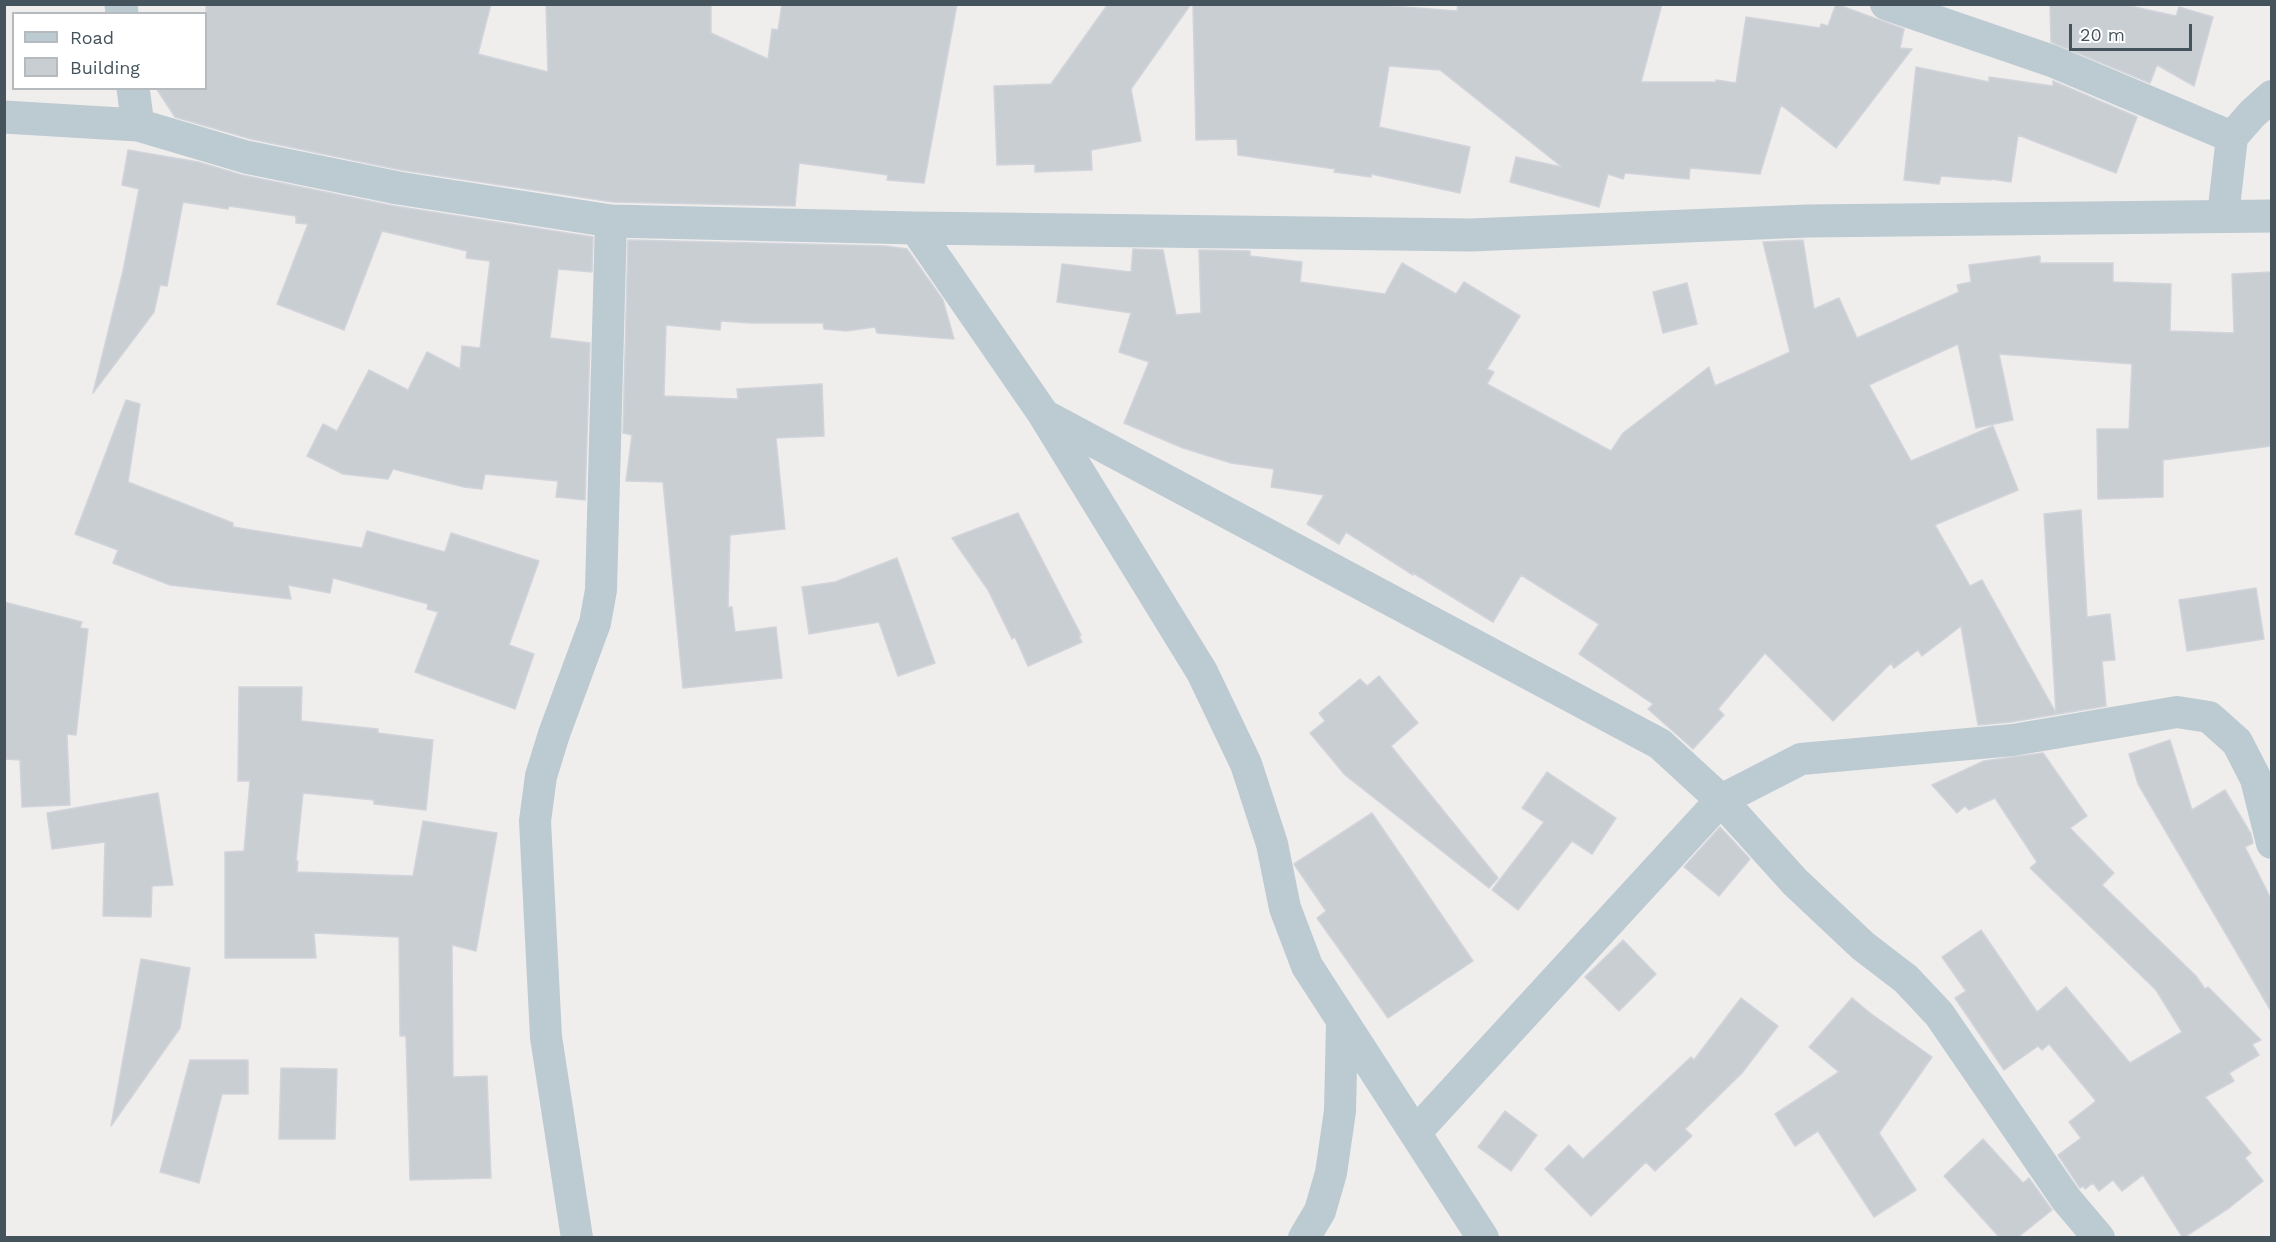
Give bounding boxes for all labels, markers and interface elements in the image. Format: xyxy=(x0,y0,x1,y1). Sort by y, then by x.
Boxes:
legend xyxy=(12,12,207,90)
scale bar xyxy=(2072,12,2195,50)
text: 20 m xyxy=(2080,24,2125,45)
text: Road xyxy=(70,27,114,48)
text: Building xyxy=(70,57,140,78)

